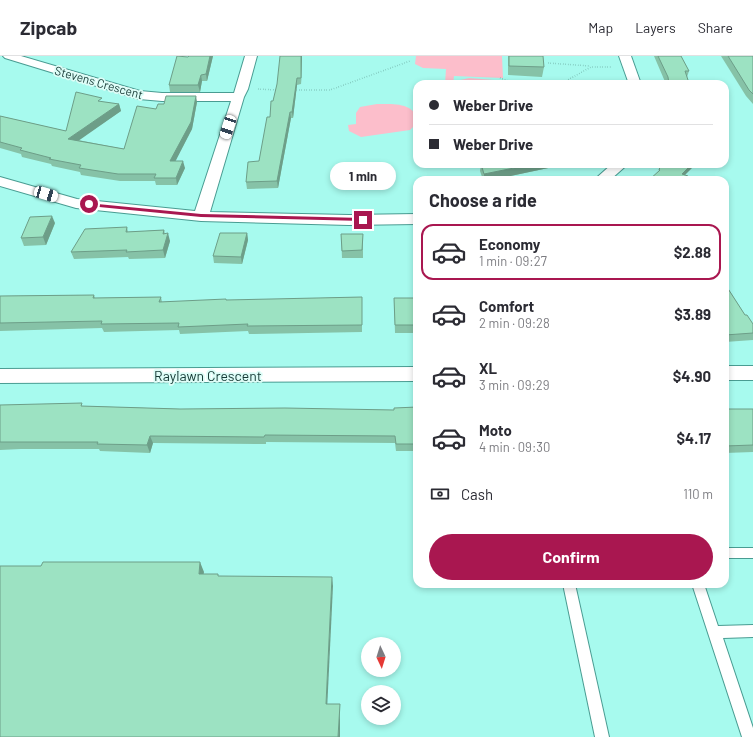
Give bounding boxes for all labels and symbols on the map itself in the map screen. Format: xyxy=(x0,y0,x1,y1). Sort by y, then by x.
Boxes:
street label: Stevens Crescent xyxy=(53,63,145,101)
car xyxy=(219,114,237,140)
callout: 1 min xyxy=(330,162,396,190)
car xyxy=(33,185,59,203)
route start xyxy=(80,195,98,213)
route end xyxy=(354,211,372,229)
street label: Raylawn Crescent xyxy=(154,367,262,384)
north arrow xyxy=(361,637,401,677)

